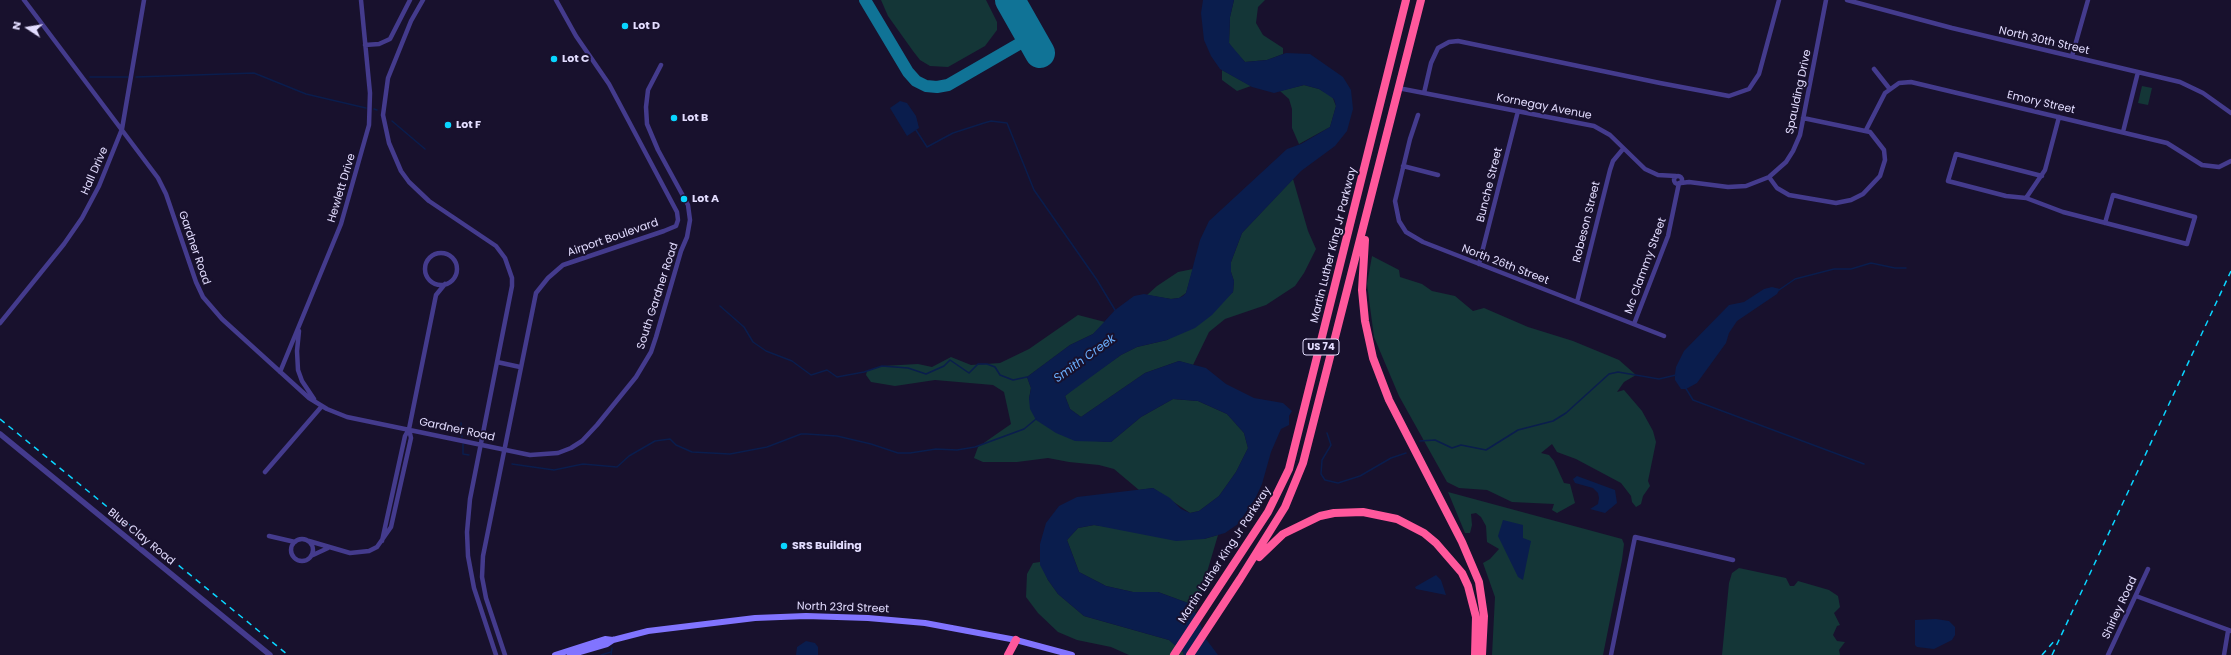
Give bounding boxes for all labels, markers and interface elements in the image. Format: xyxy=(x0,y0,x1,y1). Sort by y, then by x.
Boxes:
north arrow xyxy=(8,8,48,48)
place label: Lot D xyxy=(633,19,660,33)
text: N xyxy=(8,20,25,31)
marker: Lot D xyxy=(620,21,630,31)
street label: North 30th Street xyxy=(1997,24,2091,58)
street label: Spaulding Drive xyxy=(1784,48,1814,136)
place label: Lot C xyxy=(562,52,589,66)
marker: Lot C xyxy=(549,54,559,64)
street label: Emory Street xyxy=(2006,89,2076,117)
street label: Kornegay Avenue xyxy=(1495,91,1593,123)
place label: Lot B xyxy=(682,111,708,125)
marker: Lot B xyxy=(669,113,679,123)
place label: Lot F xyxy=(456,118,481,132)
marker: Lot F xyxy=(443,120,453,130)
street label: Hall Drive xyxy=(79,145,111,197)
street label: Bunche Street xyxy=(1474,146,1506,224)
street label: Hewlett Drive xyxy=(325,152,359,224)
street label: Martin Luther King Jr Parkway xyxy=(1308,166,1360,324)
street label: Robeson Street xyxy=(1571,180,1603,264)
place label: Lot A xyxy=(692,192,719,206)
marker: Lot A xyxy=(679,194,689,204)
street label: Gardner Road xyxy=(175,209,213,287)
street label: Airport Boulevard xyxy=(566,216,660,260)
street label: Mc Clammy Street xyxy=(1622,216,1670,316)
street label: South Gardner Road xyxy=(634,241,682,351)
street label: North 26th Street xyxy=(1460,242,1550,288)
water label: Smith Creek xyxy=(1051,332,1119,386)
road number: US 74 xyxy=(1303,339,1339,355)
street label: Gardner Road xyxy=(418,416,496,444)
street label: Martin Luther King Jr Parkway xyxy=(1176,484,1274,626)
street label: Blue Clay Road xyxy=(105,506,177,568)
place label: SRS Building xyxy=(792,539,862,553)
marker: SRS Building xyxy=(779,541,789,551)
street label: Shirley Road xyxy=(2100,575,2140,641)
street label: North 23rd Street xyxy=(797,600,889,616)

